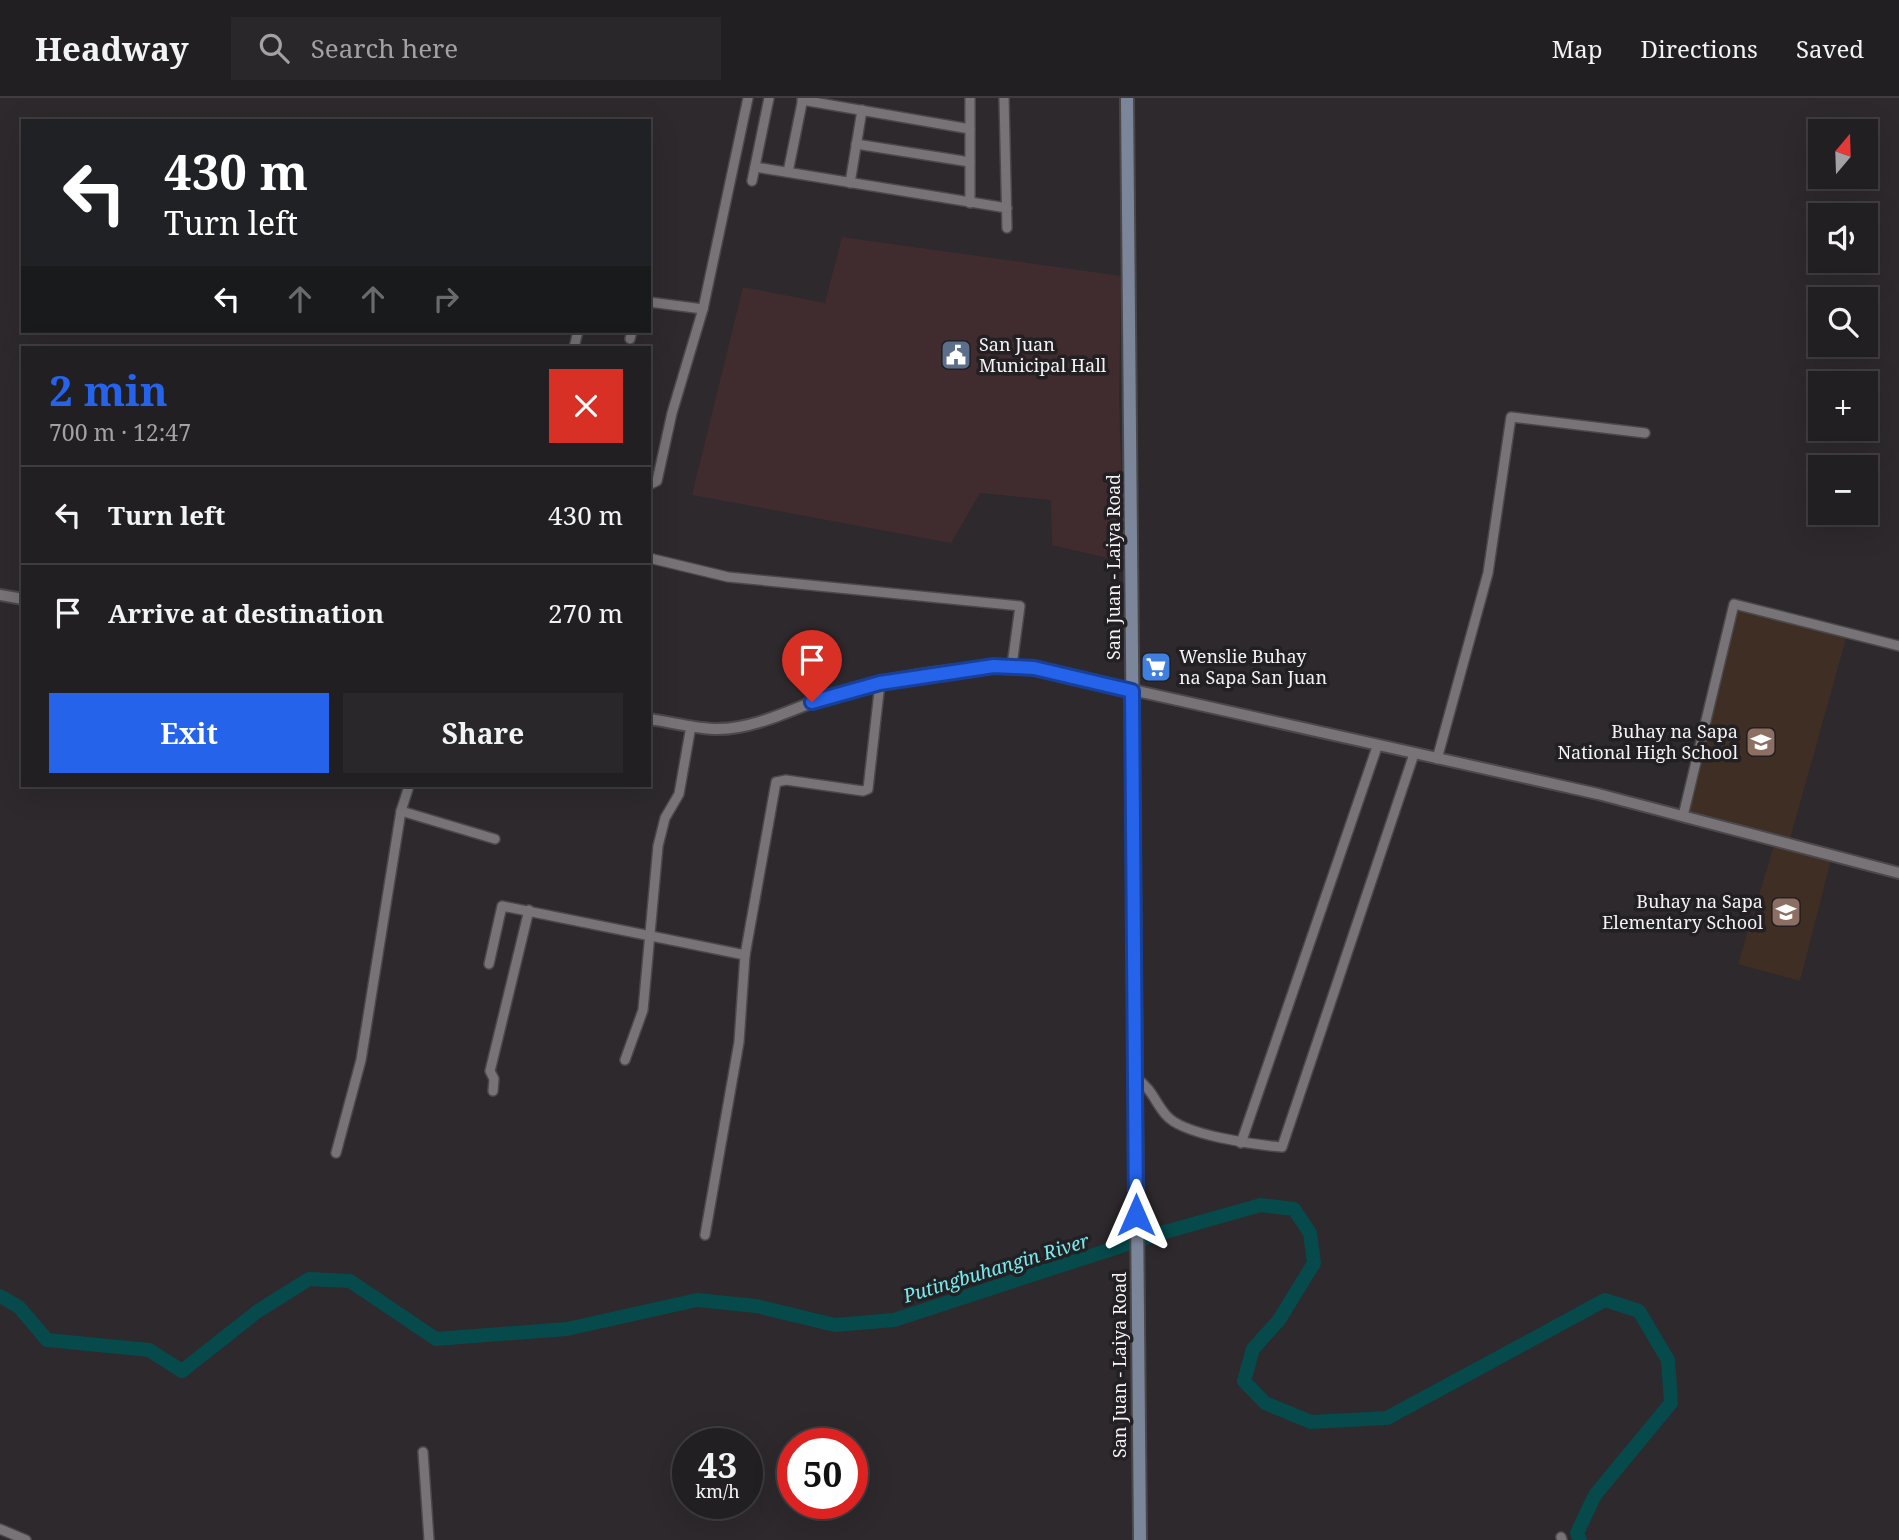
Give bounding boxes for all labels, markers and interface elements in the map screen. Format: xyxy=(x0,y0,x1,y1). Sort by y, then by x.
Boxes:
search box xyxy=(231,17,721,80)
text: Headway xyxy=(35,26,189,71)
icon: search xyxy=(255,29,293,67)
text: Search here xyxy=(311,30,458,66)
text: Map xyxy=(1552,32,1603,65)
text: Directions xyxy=(1641,32,1758,65)
text: Saved xyxy=(1796,32,1864,65)
north arrow xyxy=(1808,119,1878,189)
map controls xyxy=(1808,119,1878,525)
text: 430 m xyxy=(164,138,308,204)
icon: left xyxy=(49,147,140,238)
text: Turn left xyxy=(164,201,298,244)
button: sound xyxy=(1808,203,1878,273)
icon: left xyxy=(208,280,246,318)
icon: ahead xyxy=(281,280,319,318)
icon: ahead xyxy=(354,280,392,318)
icon: right xyxy=(427,280,465,318)
button: search xyxy=(1808,287,1878,357)
place label: San Juan Municipal Hall xyxy=(979,332,1107,377)
public building icon: San Juan Municipal Hall xyxy=(939,338,973,372)
text: 2 min xyxy=(49,361,168,418)
button: close xyxy=(549,369,623,443)
button: + xyxy=(1808,371,1878,441)
text: 700 m · 12:47 xyxy=(49,416,191,448)
button: − xyxy=(1808,455,1878,525)
street label: San Juan - Laiya Road xyxy=(1101,474,1125,660)
icon: left xyxy=(49,496,87,534)
text: Turn left xyxy=(108,497,225,533)
text: 430 m xyxy=(548,497,623,533)
icon: arrive xyxy=(49,594,87,632)
text: Arrive at destination xyxy=(108,595,384,631)
text: 270 m xyxy=(548,595,623,631)
pin xyxy=(782,630,842,702)
icon: arrive xyxy=(793,641,831,679)
place label: Wenslie Buhay na Sapa San Juan xyxy=(1179,644,1327,689)
supermarket icon: Wenslie Buhay na Sapa San Juan xyxy=(1139,650,1173,684)
button: Exit xyxy=(49,693,329,773)
button: Share xyxy=(343,693,623,773)
place label: Buhay na Sapa National High School xyxy=(1557,719,1738,764)
school or university icon: Buhay na Sapa National High School xyxy=(1744,725,1778,759)
place label: Buhay na Sapa Elementary School xyxy=(1602,889,1763,934)
school or university icon: Buhay na Sapa Elementary School xyxy=(1769,895,1803,929)
position arrow xyxy=(1099,1178,1173,1252)
water label: Putingbuhangin River xyxy=(899,1227,1092,1309)
street label: San Juan - Laiya Road xyxy=(1107,1272,1131,1458)
speed limit sign: 50 xyxy=(777,1428,868,1519)
text: 43 xyxy=(698,1441,737,1488)
text: km/h xyxy=(695,1479,740,1503)

